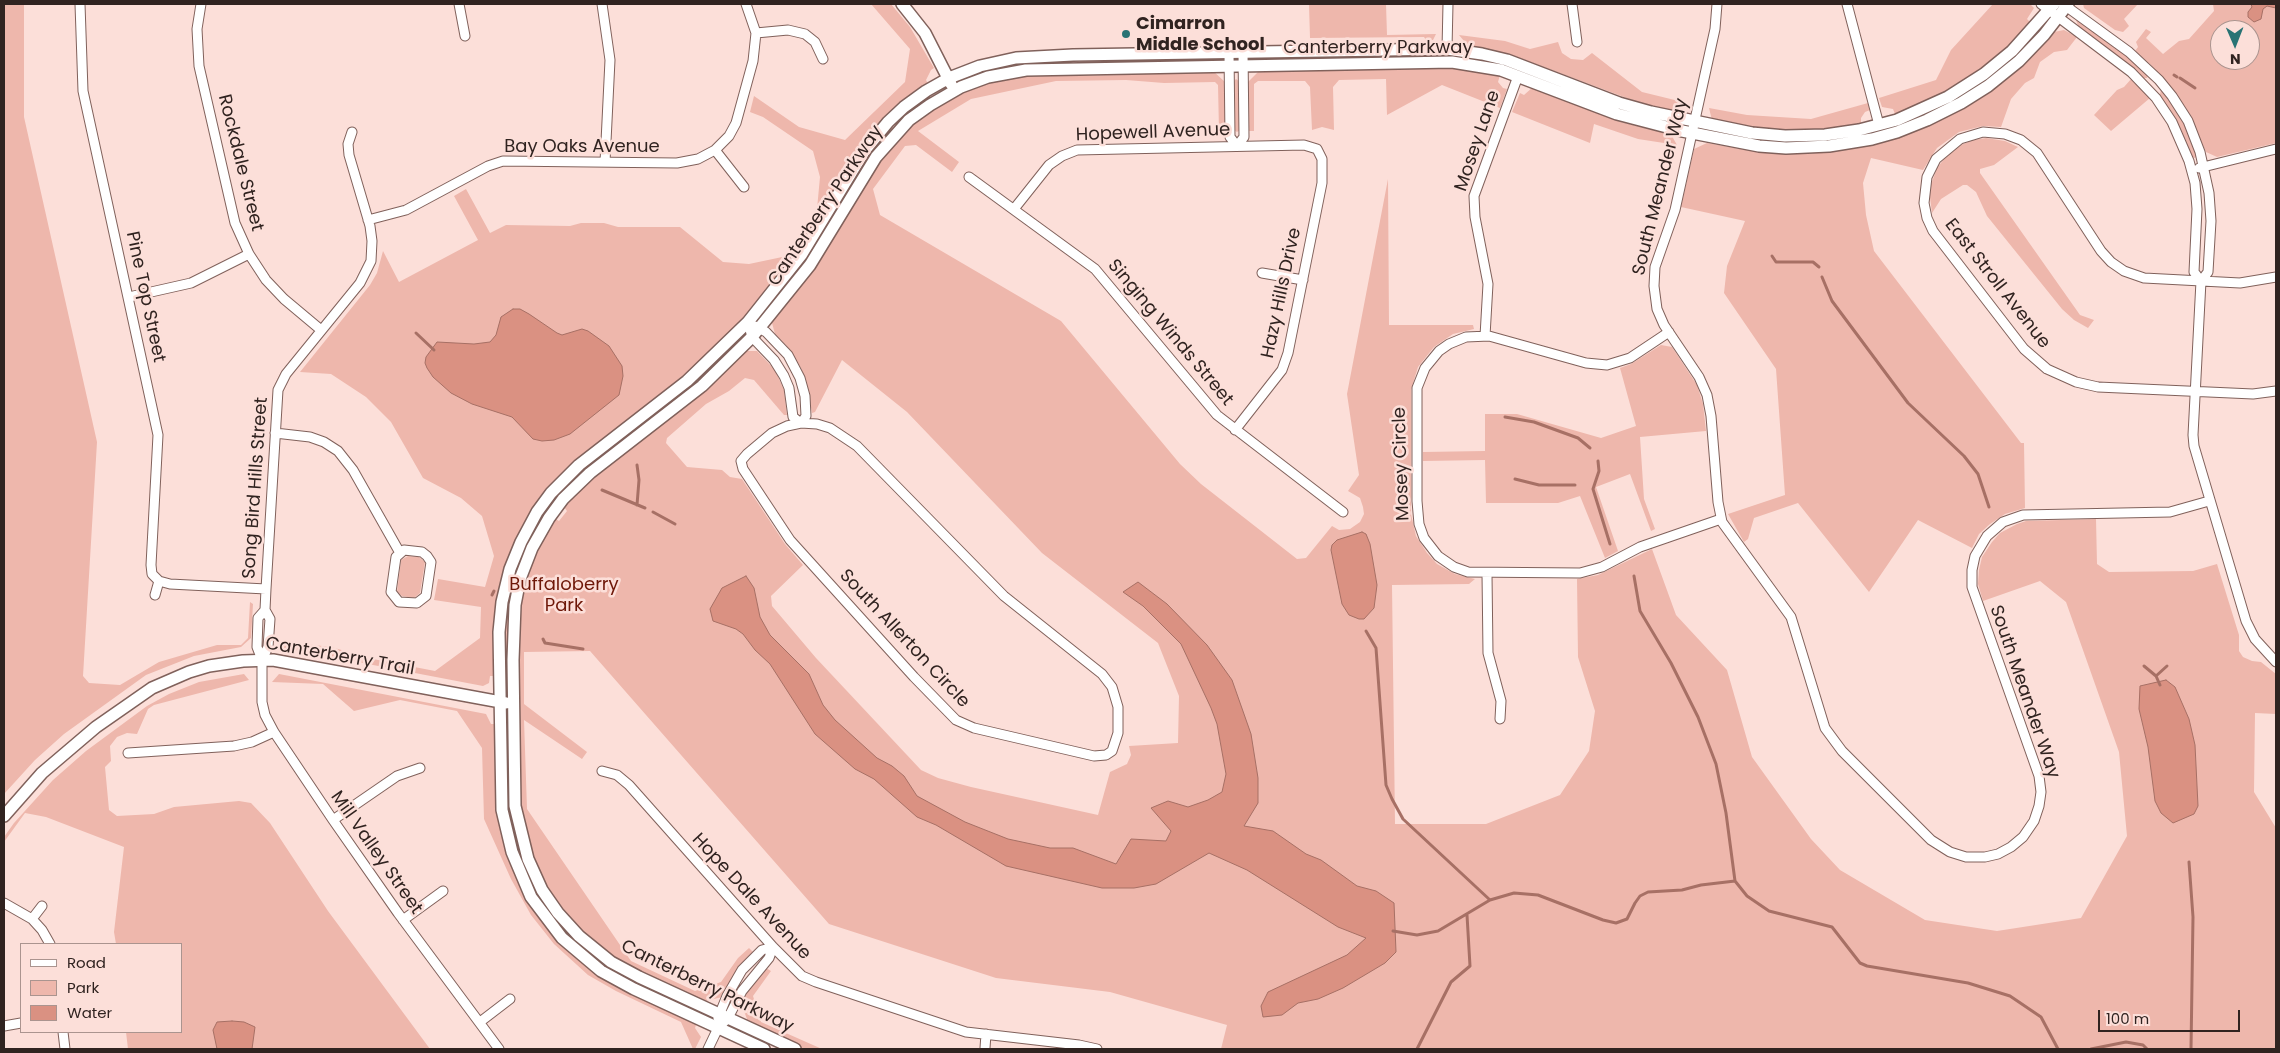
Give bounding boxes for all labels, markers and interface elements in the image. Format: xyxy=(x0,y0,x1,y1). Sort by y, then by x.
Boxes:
place label: Cimarron Middle School xyxy=(1136,13,1265,56)
north arrow xyxy=(2210,20,2260,70)
marker: Cimarron Middle School xyxy=(1120,28,1132,40)
street label: Canterberry Parkway xyxy=(1283,37,1473,59)
text: N xyxy=(2230,49,2241,69)
street label: Mosey Lane xyxy=(1451,88,1505,194)
street label: Rockdale Street xyxy=(213,92,267,234)
street label: South Meander Way xyxy=(1629,96,1693,278)
street label: Hopewell Avenue xyxy=(1075,120,1231,146)
street label: Canterberry Parkway xyxy=(764,121,888,291)
street label: Bay Oaks Avenue xyxy=(504,136,660,158)
street label: East Stroll Avenue xyxy=(1940,215,2054,353)
street label: Hazy Hills Drive xyxy=(1258,226,1306,360)
street label: Pine Top Street xyxy=(121,230,169,364)
street label: Singing Winds Street xyxy=(1103,256,1237,410)
street label: Song Bird Hills Street xyxy=(239,396,273,580)
street label: Mosey Circle xyxy=(1389,407,1415,521)
street label: South Allerton Circle xyxy=(834,565,974,713)
park label: Buffaloberry Park xyxy=(509,574,619,616)
street label: South Meander Way xyxy=(1984,603,2064,781)
street label: Canterberry Trail xyxy=(264,633,416,681)
street label: Mill Valley Street xyxy=(325,787,427,919)
street label: Hope Dale Avenue xyxy=(687,829,815,965)
street label: Canterberry Parkway xyxy=(617,936,797,1038)
legend xyxy=(20,943,182,1033)
text: Road xyxy=(67,952,106,973)
text: Park xyxy=(67,977,99,998)
scale bar xyxy=(2100,1000,2242,1032)
text: Water xyxy=(67,1002,112,1023)
text: 100 m xyxy=(2106,1008,2149,1029)

